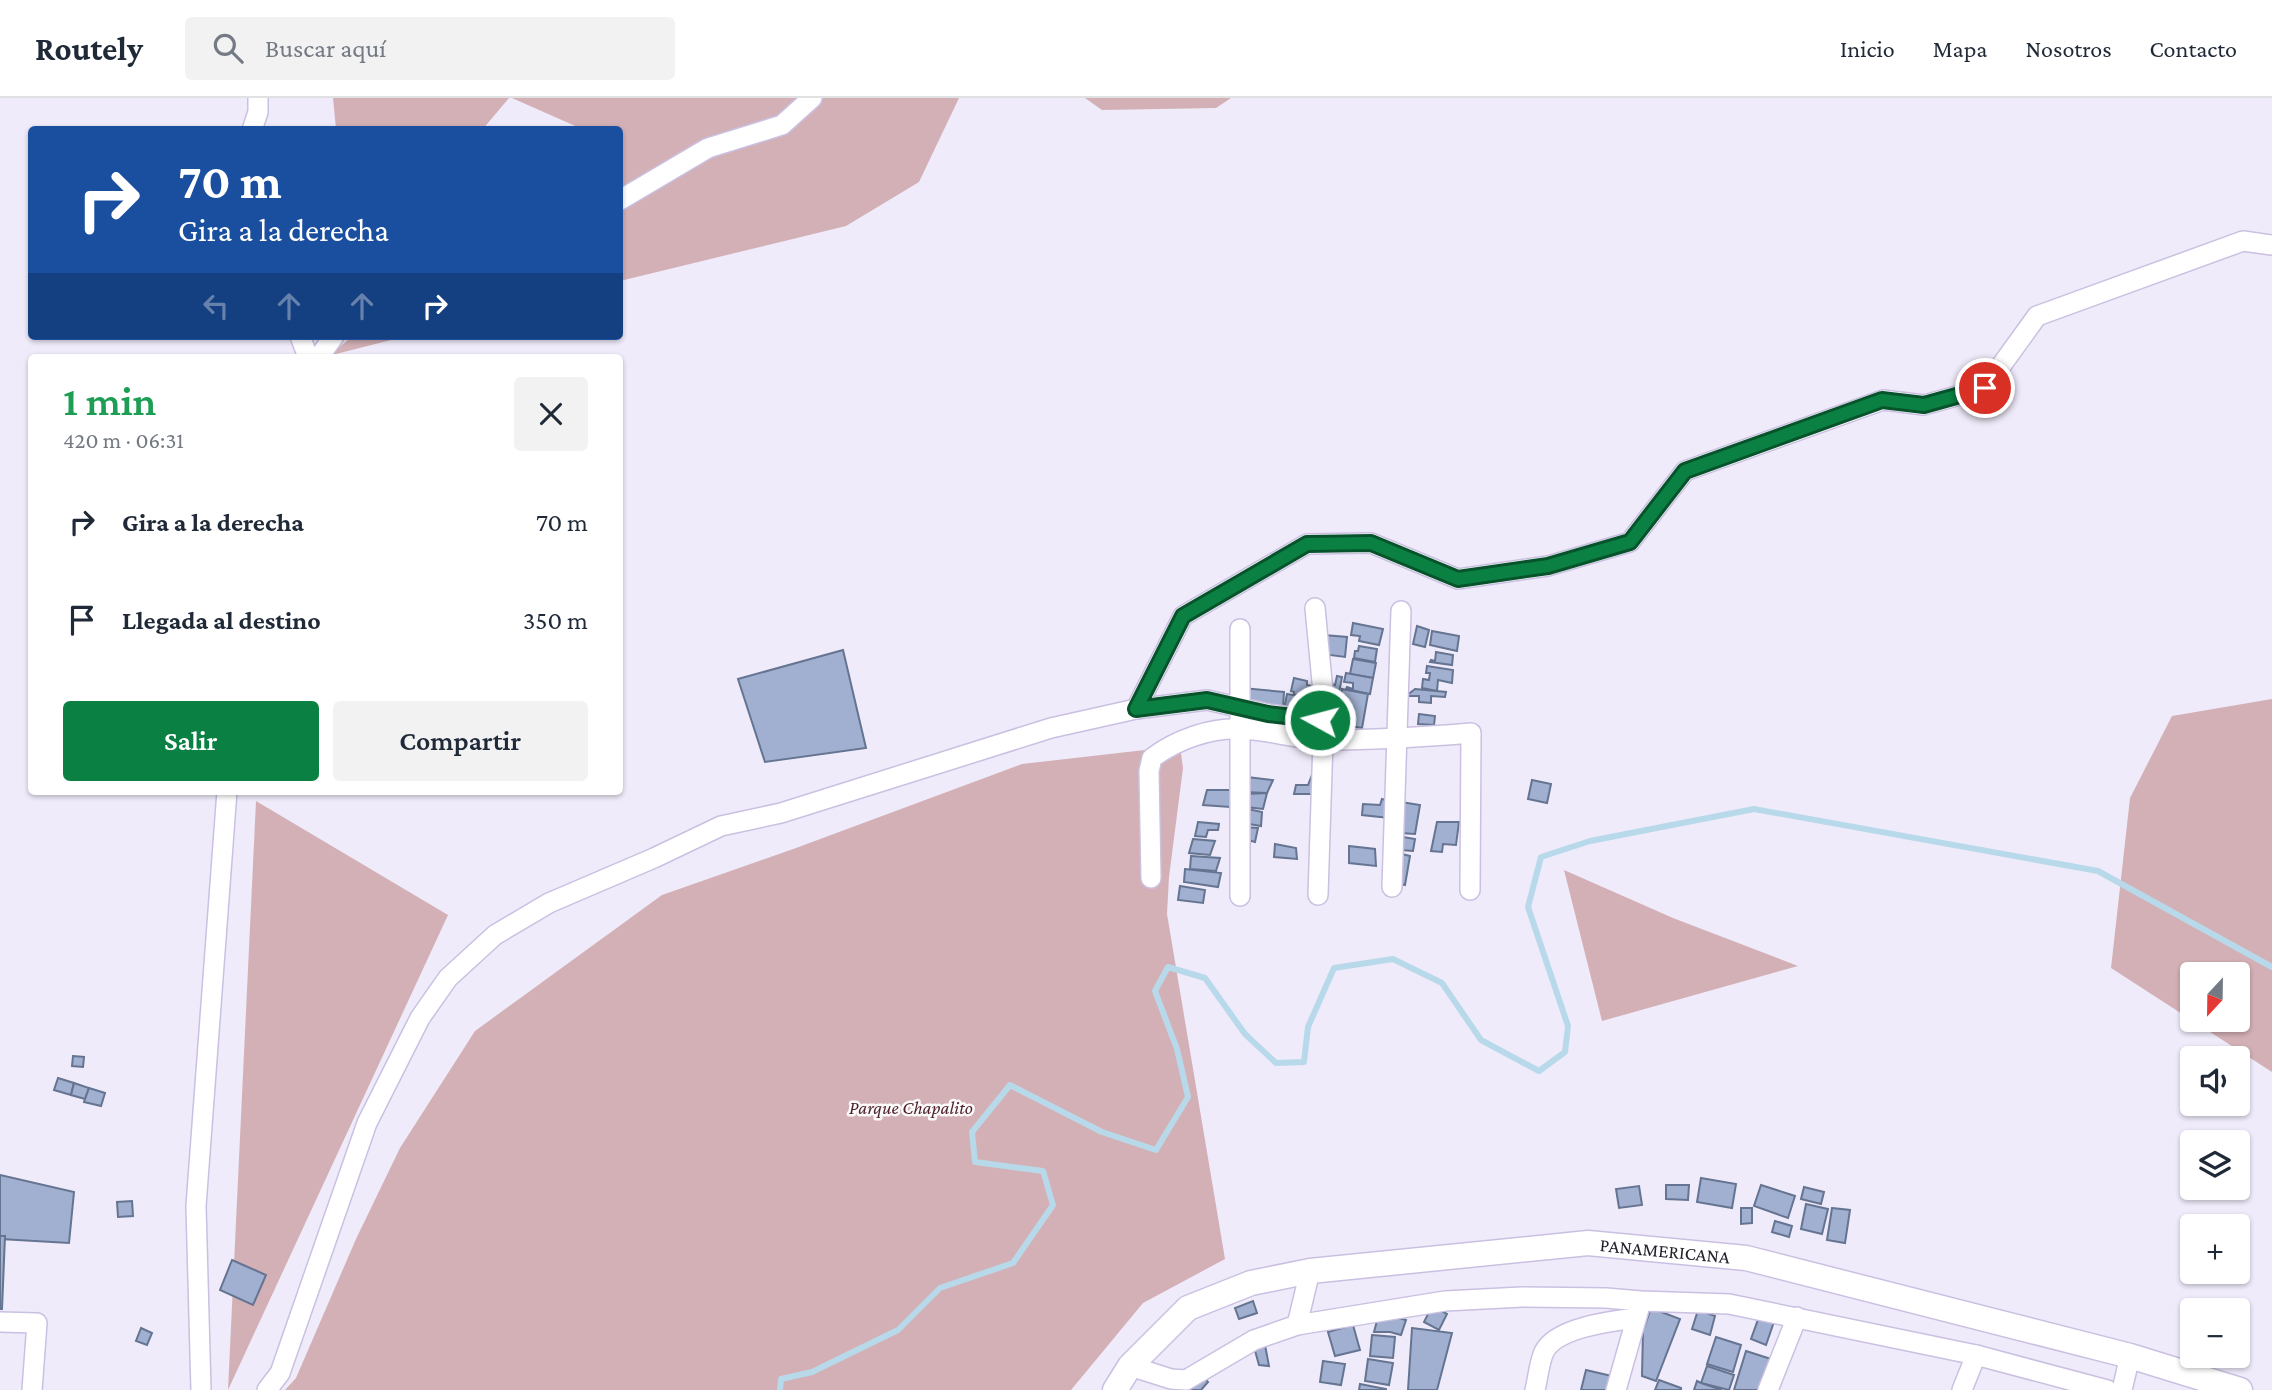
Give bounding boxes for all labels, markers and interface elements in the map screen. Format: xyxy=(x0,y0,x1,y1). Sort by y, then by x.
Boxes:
search box xyxy=(185,17,675,80)
icon: search xyxy=(209,29,247,67)
text: Routely xyxy=(35,30,143,67)
text: Buscar aquí xyxy=(265,34,386,63)
text: Inicio xyxy=(1840,35,1895,62)
text: Mapa xyxy=(1933,35,1987,62)
text: Nosotros xyxy=(2025,35,2112,62)
text: Contacto xyxy=(2150,35,2237,62)
icon: right xyxy=(63,154,154,245)
text: 70 m xyxy=(178,154,282,209)
text: Gira a la derecha xyxy=(178,212,389,248)
icon: left xyxy=(197,287,235,325)
icon: ahead xyxy=(270,287,308,325)
icon: ahead xyxy=(343,287,381,325)
icon: right xyxy=(416,287,454,325)
pin xyxy=(1955,358,2015,418)
icon: arrive xyxy=(1966,369,2004,407)
text: 1 min xyxy=(63,377,156,424)
button: close xyxy=(514,377,588,451)
text: 420 m · 06:31 xyxy=(63,427,184,453)
icon: right xyxy=(63,503,101,541)
text: Gira a la derecha xyxy=(122,508,304,537)
text: 70 m xyxy=(536,508,588,537)
icon: arrive xyxy=(63,601,101,639)
text: Llegada al destino xyxy=(122,606,321,635)
text: 350 m xyxy=(523,606,588,635)
position arrow xyxy=(1283,683,1357,757)
button: Salir xyxy=(63,701,319,781)
button: Compartir xyxy=(333,701,588,781)
north arrow xyxy=(2180,962,2250,1032)
map controls xyxy=(2180,962,2250,1368)
button: sound xyxy=(2180,1046,2250,1116)
park label: Parque Chapalito xyxy=(849,1097,973,1118)
button: layers xyxy=(2180,1130,2250,1200)
button: + xyxy=(2180,1214,2250,1284)
street label: PANAMERICANA xyxy=(1599,1234,1731,1267)
button: − xyxy=(2180,1298,2250,1368)

